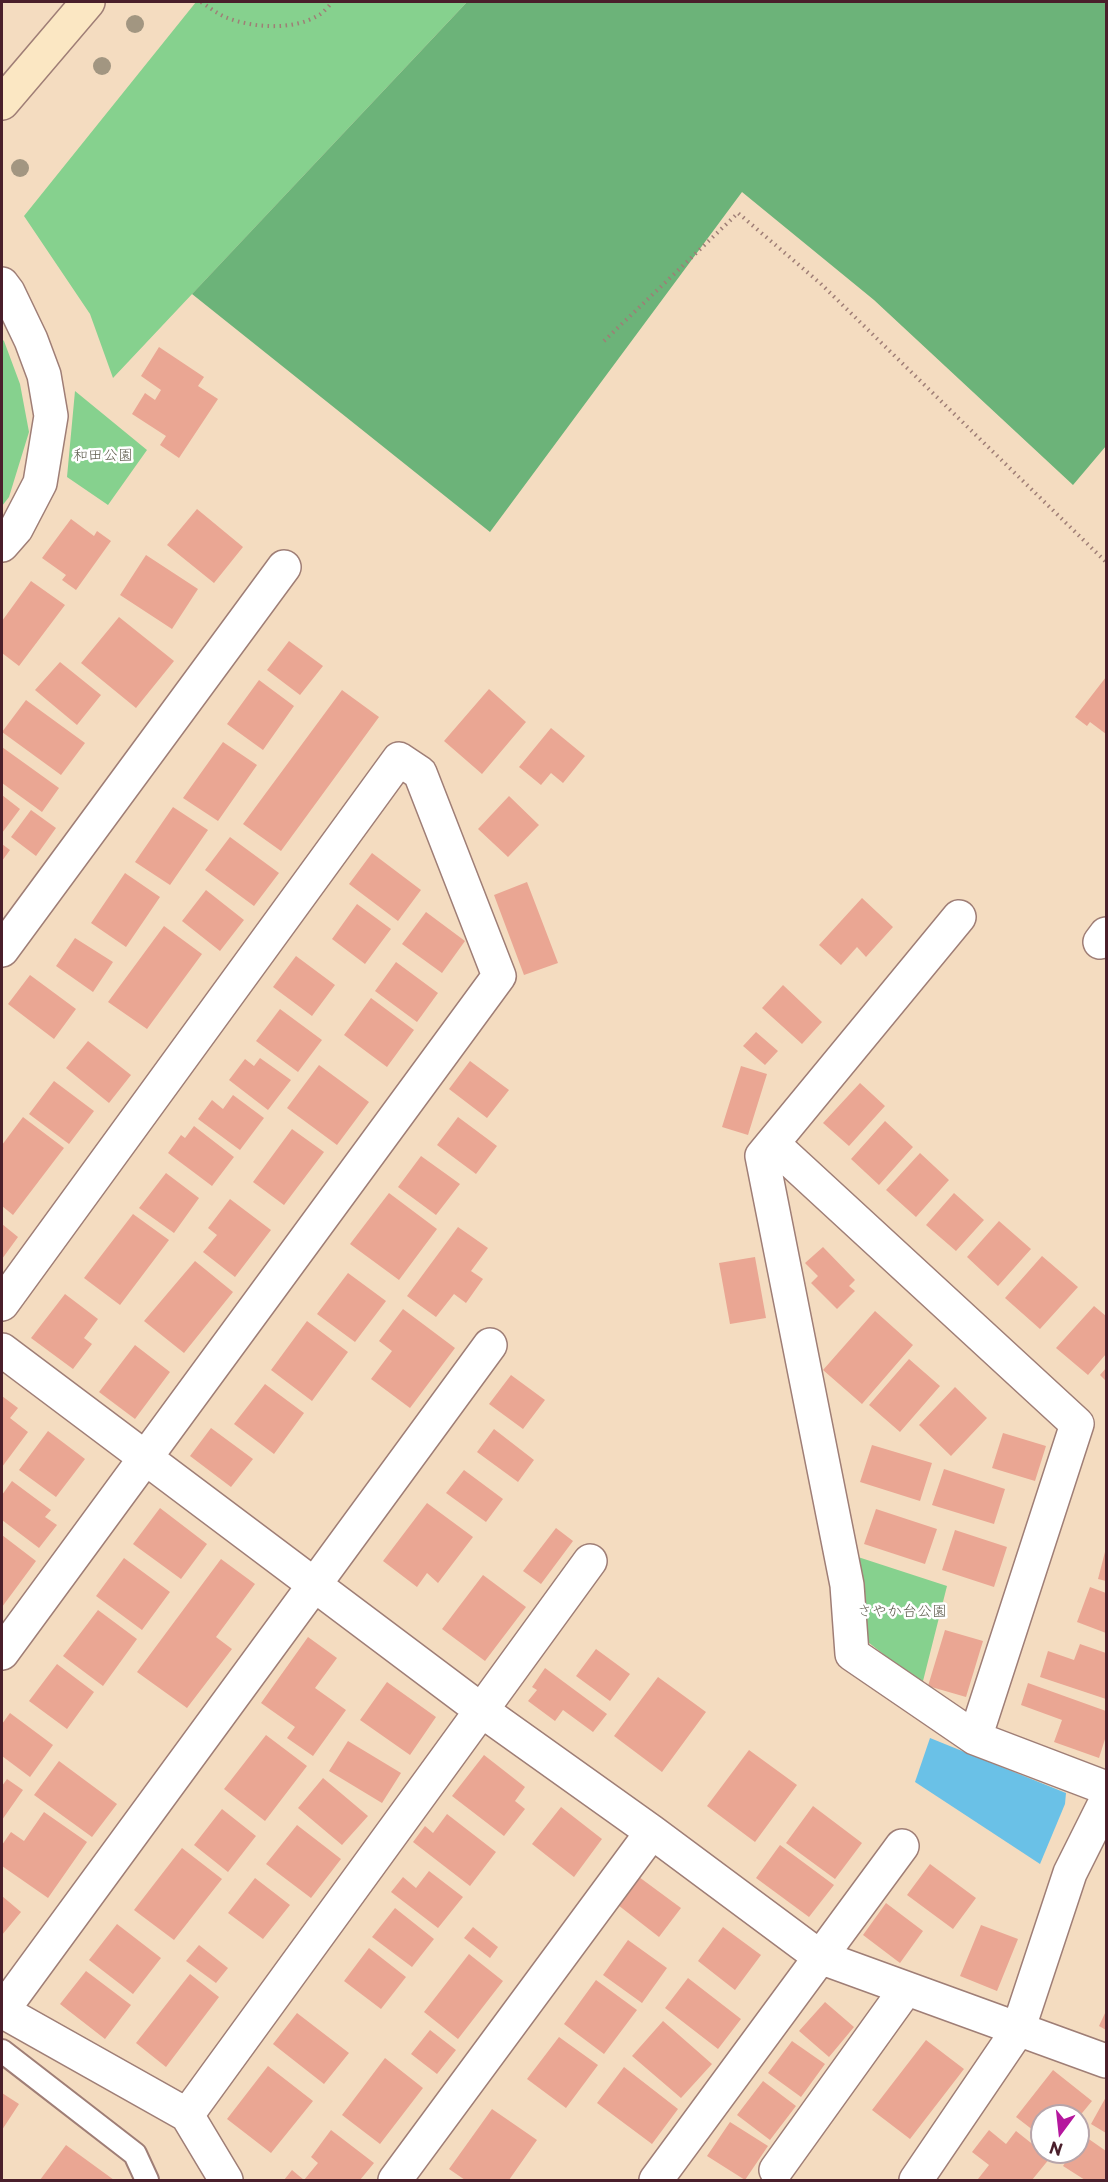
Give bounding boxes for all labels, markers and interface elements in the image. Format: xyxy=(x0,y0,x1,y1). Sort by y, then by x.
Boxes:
park label: 和田公園 xyxy=(73,447,133,465)
park label: さやか台公園 xyxy=(857,1603,947,1621)
north arrow xyxy=(1030,2104,1090,2164)
text: N xyxy=(1047,2136,1065,2163)

